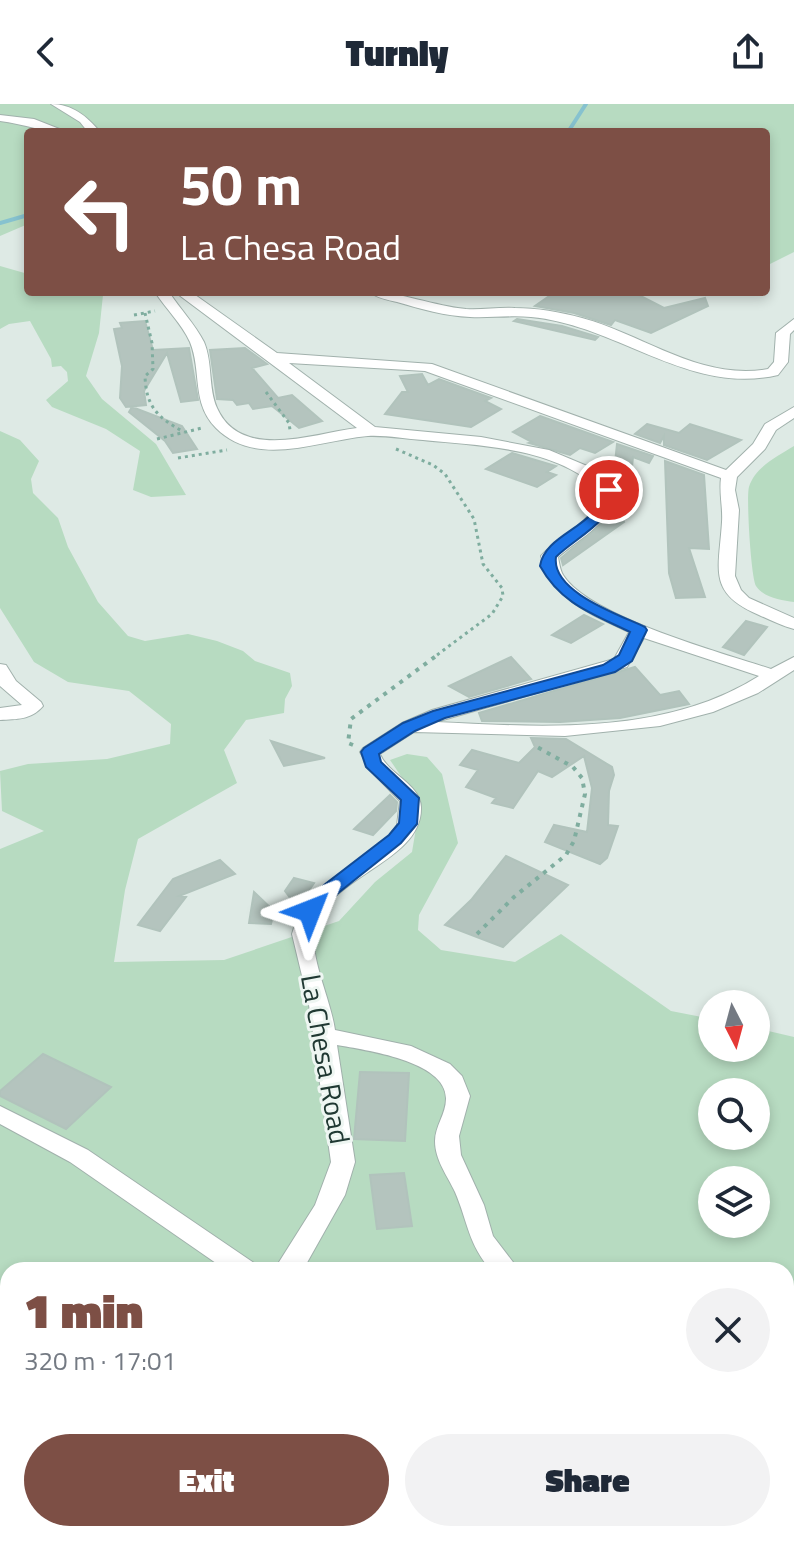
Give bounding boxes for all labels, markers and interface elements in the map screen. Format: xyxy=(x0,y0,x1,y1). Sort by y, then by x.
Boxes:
text: Turnly xyxy=(345,25,449,80)
icon: back xyxy=(24,30,68,74)
icon: share xyxy=(726,30,770,74)
text: 50 m xyxy=(180,142,302,227)
icon: left xyxy=(48,160,152,264)
text: La Chesa Road xyxy=(180,219,401,274)
pin xyxy=(575,456,643,524)
icon: arrive xyxy=(587,468,631,512)
position arrow xyxy=(268,869,352,953)
street label: La Chesa Road xyxy=(290,971,362,1147)
north arrow xyxy=(698,990,770,1062)
map controls xyxy=(698,990,770,1238)
button: search xyxy=(698,1078,770,1150)
button: layers xyxy=(698,1166,770,1238)
text: 1 min xyxy=(24,1274,143,1347)
button: close xyxy=(686,1288,770,1372)
text: 320 m · 17:01 xyxy=(24,1341,176,1380)
button: Exit xyxy=(24,1434,389,1526)
button: Share xyxy=(405,1434,770,1526)

